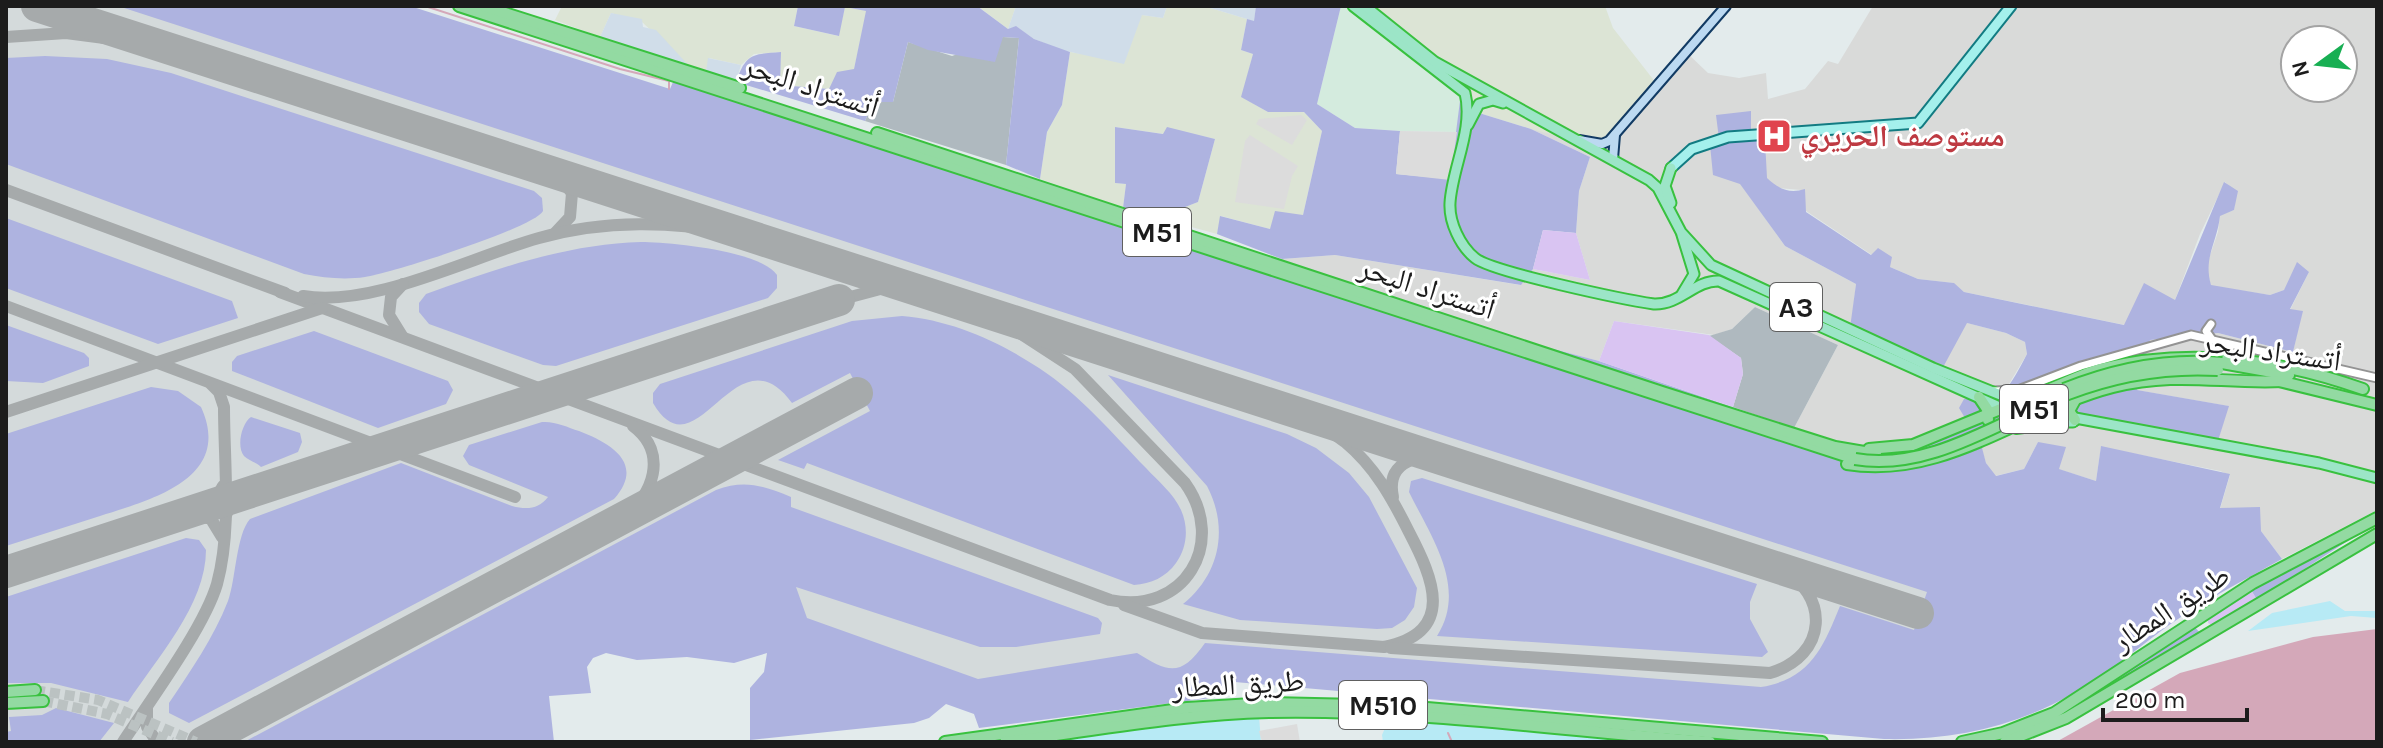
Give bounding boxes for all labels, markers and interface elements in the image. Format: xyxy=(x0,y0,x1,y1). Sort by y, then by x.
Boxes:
north arrow xyxy=(2279,24,2359,104)
street label: أتستراد البحر xyxy=(737,46,884,125)
text: N xyxy=(2286,58,2315,80)
hospital icon: مستوصف الحريري xyxy=(1755,117,1793,155)
place label: مستوصف الحريري xyxy=(1800,118,2005,159)
road number: M51 xyxy=(1123,208,1191,256)
street label: أتستراد البحر xyxy=(1353,248,1500,327)
road number: A3 xyxy=(1770,283,1822,331)
street label: أتستراد البحر xyxy=(2198,323,2344,379)
road number: M51 xyxy=(2000,385,2068,433)
street label: طريق المطار xyxy=(2105,557,2236,660)
street label: طريق المطار xyxy=(1170,663,1305,705)
scale bar xyxy=(2103,672,2247,722)
road number: M510 xyxy=(1339,681,1427,729)
text: 200 m xyxy=(2115,686,2186,714)

